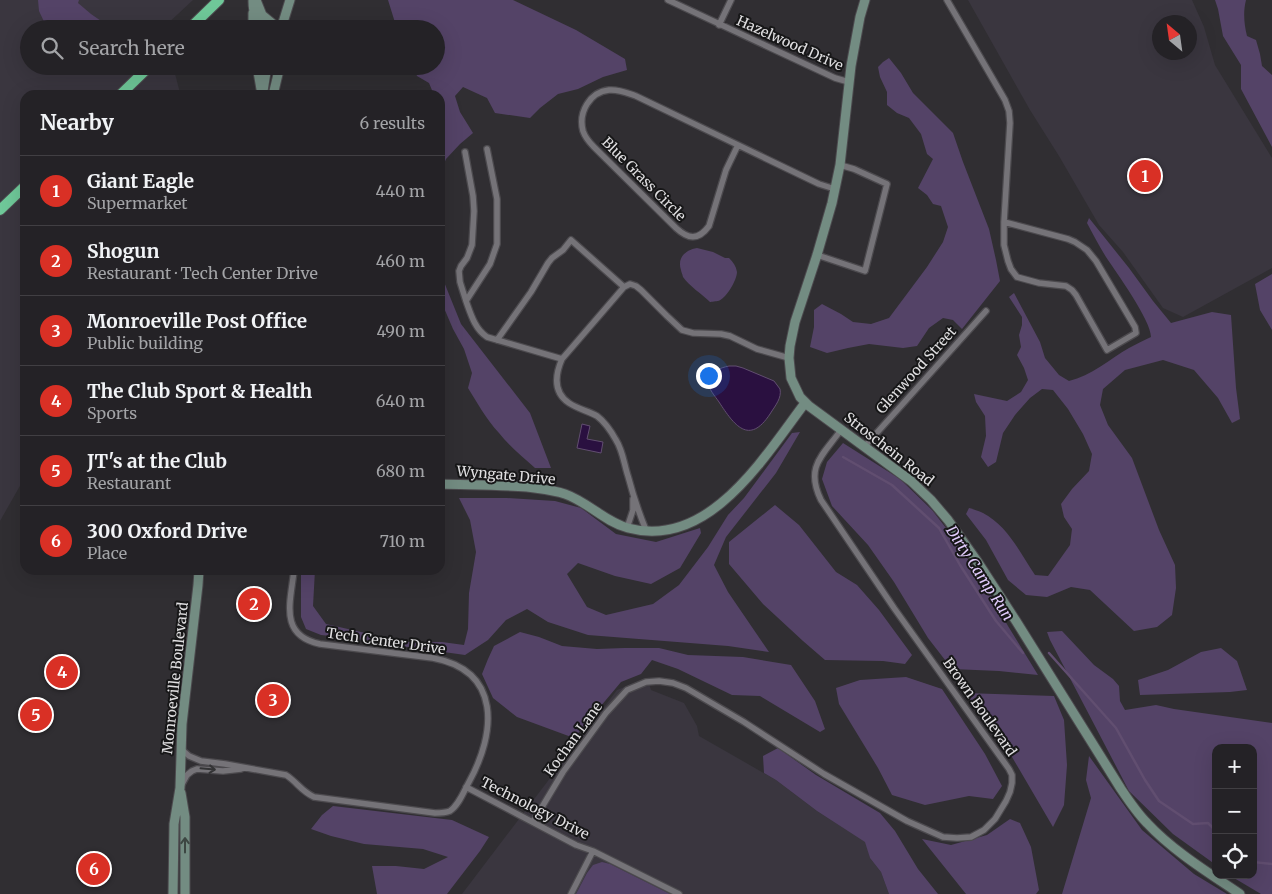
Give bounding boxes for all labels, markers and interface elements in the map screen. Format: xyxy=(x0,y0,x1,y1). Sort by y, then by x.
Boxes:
street label: Hazelwood Drive xyxy=(734,11,846,75)
north arrow xyxy=(1152,15,1197,60)
search box xyxy=(20,20,445,75)
icon: search xyxy=(38,34,66,62)
text: Search here xyxy=(78,36,185,60)
text: Nearby xyxy=(40,109,114,136)
text: 6 results xyxy=(360,113,425,133)
street label: Blue Grass Circle xyxy=(598,133,690,225)
pin: 1 xyxy=(1129,157,1161,195)
text: Giant Eagle xyxy=(87,169,194,193)
text: 1 xyxy=(52,181,60,201)
text: 440 m xyxy=(375,181,425,201)
text: Supermarket xyxy=(87,193,188,213)
text: Shogun xyxy=(87,239,159,263)
text: 2 xyxy=(51,251,61,271)
text: 460 m xyxy=(376,251,425,271)
text: Restaurant · Tech Center Drive xyxy=(87,263,318,283)
text: Monroeville Post Office xyxy=(87,309,307,333)
text: 3 xyxy=(51,321,61,341)
text: 490 m xyxy=(376,321,425,341)
street label: Glenwood Street xyxy=(872,322,960,417)
text: Public building xyxy=(87,333,203,353)
your location xyxy=(696,363,722,389)
text: The Club Sport & Health xyxy=(87,379,312,403)
text: 4 xyxy=(51,391,61,411)
text: 640 m xyxy=(376,391,425,411)
text: Sports xyxy=(87,403,137,423)
street label: Stroschein Road xyxy=(840,408,938,490)
text: JT's at the Club xyxy=(87,449,227,473)
text: 5 xyxy=(51,461,61,481)
text: 680 m xyxy=(376,461,425,481)
street label: Wyngate Drive xyxy=(455,462,556,488)
text: Restaurant xyxy=(87,473,171,493)
text: 300 Oxford Drive xyxy=(87,519,247,543)
water label: Dirty Camp Run xyxy=(942,521,1018,624)
text: 6 xyxy=(51,531,61,551)
text: 710 m xyxy=(380,531,425,551)
text: Place xyxy=(87,543,127,563)
pin: 2 xyxy=(238,585,270,623)
street label: Monroeville Boulevard xyxy=(158,600,192,755)
street label: Tech Center Drive xyxy=(325,624,447,658)
pin: 4 xyxy=(46,653,78,691)
street label: Brown Boulevard xyxy=(939,654,1021,760)
pin: 3 xyxy=(257,681,289,719)
pin: 5 xyxy=(20,696,52,734)
street label: Kochan Lane xyxy=(540,698,606,780)
map controls xyxy=(1212,744,1257,879)
button: + xyxy=(1212,744,1257,789)
one-way arrow xyxy=(199,765,215,774)
street label: Technology Drive xyxy=(478,773,592,843)
button: − xyxy=(1212,789,1257,834)
button: locate xyxy=(1212,834,1257,879)
one-way arrow xyxy=(180,838,190,854)
pin: 6 xyxy=(78,850,110,888)

